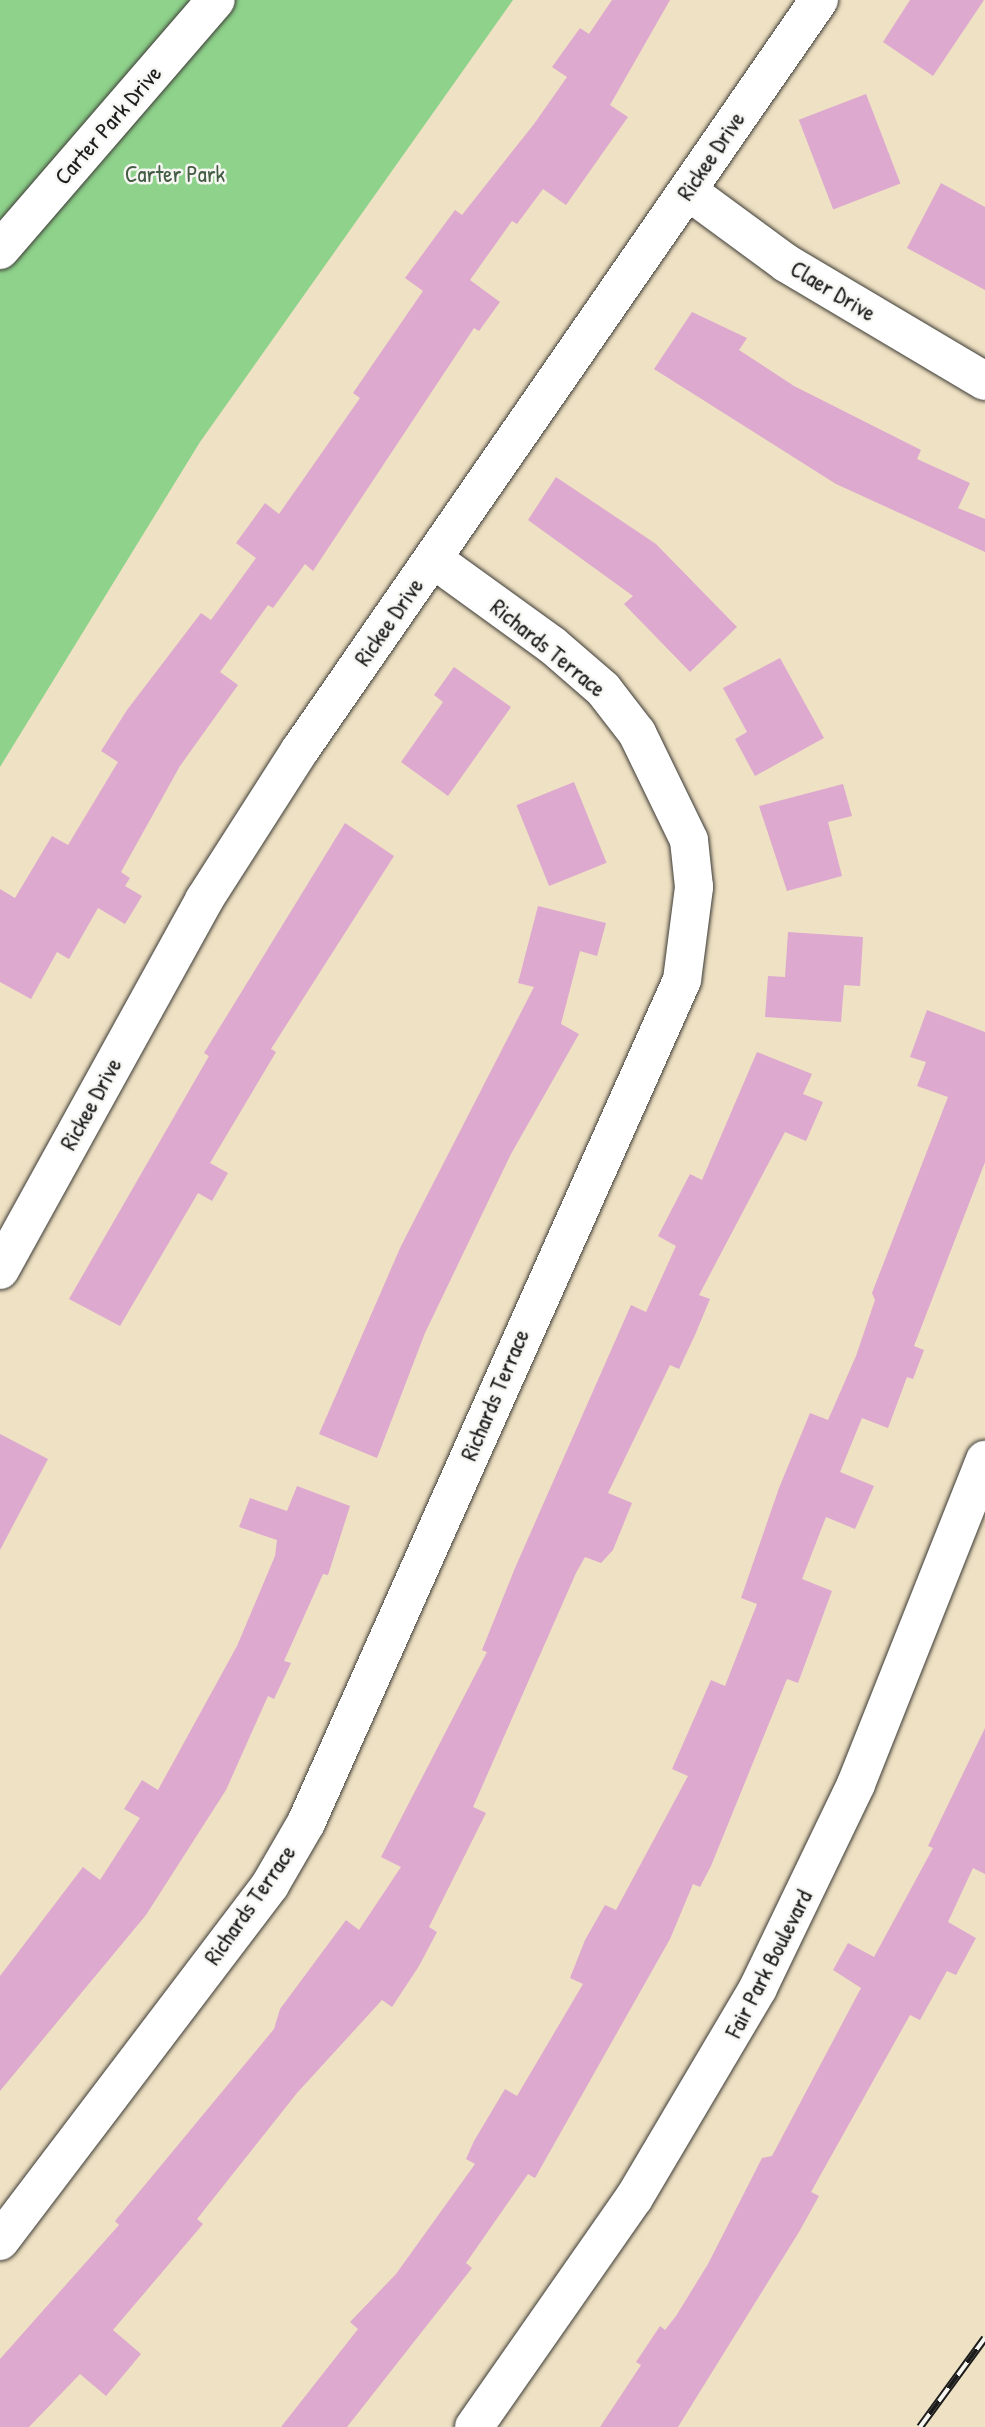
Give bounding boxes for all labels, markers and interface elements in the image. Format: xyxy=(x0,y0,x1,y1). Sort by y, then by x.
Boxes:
street label: Carter Park Drive xyxy=(49,60,167,190)
street label: Rickee Drive xyxy=(671,106,751,206)
park label: Carter Park xyxy=(125,160,225,188)
street label: Claer Drive xyxy=(785,255,881,327)
street label: Rickee Drive xyxy=(349,573,429,671)
street label: Richards Terrace xyxy=(485,593,611,703)
street label: Rickee Drive xyxy=(54,1053,128,1155)
street label: Richards Terrace xyxy=(455,1325,535,1465)
street label: Richards Terrace xyxy=(199,1840,301,1970)
street label: Fair Park Boulevard xyxy=(720,1885,818,2043)

